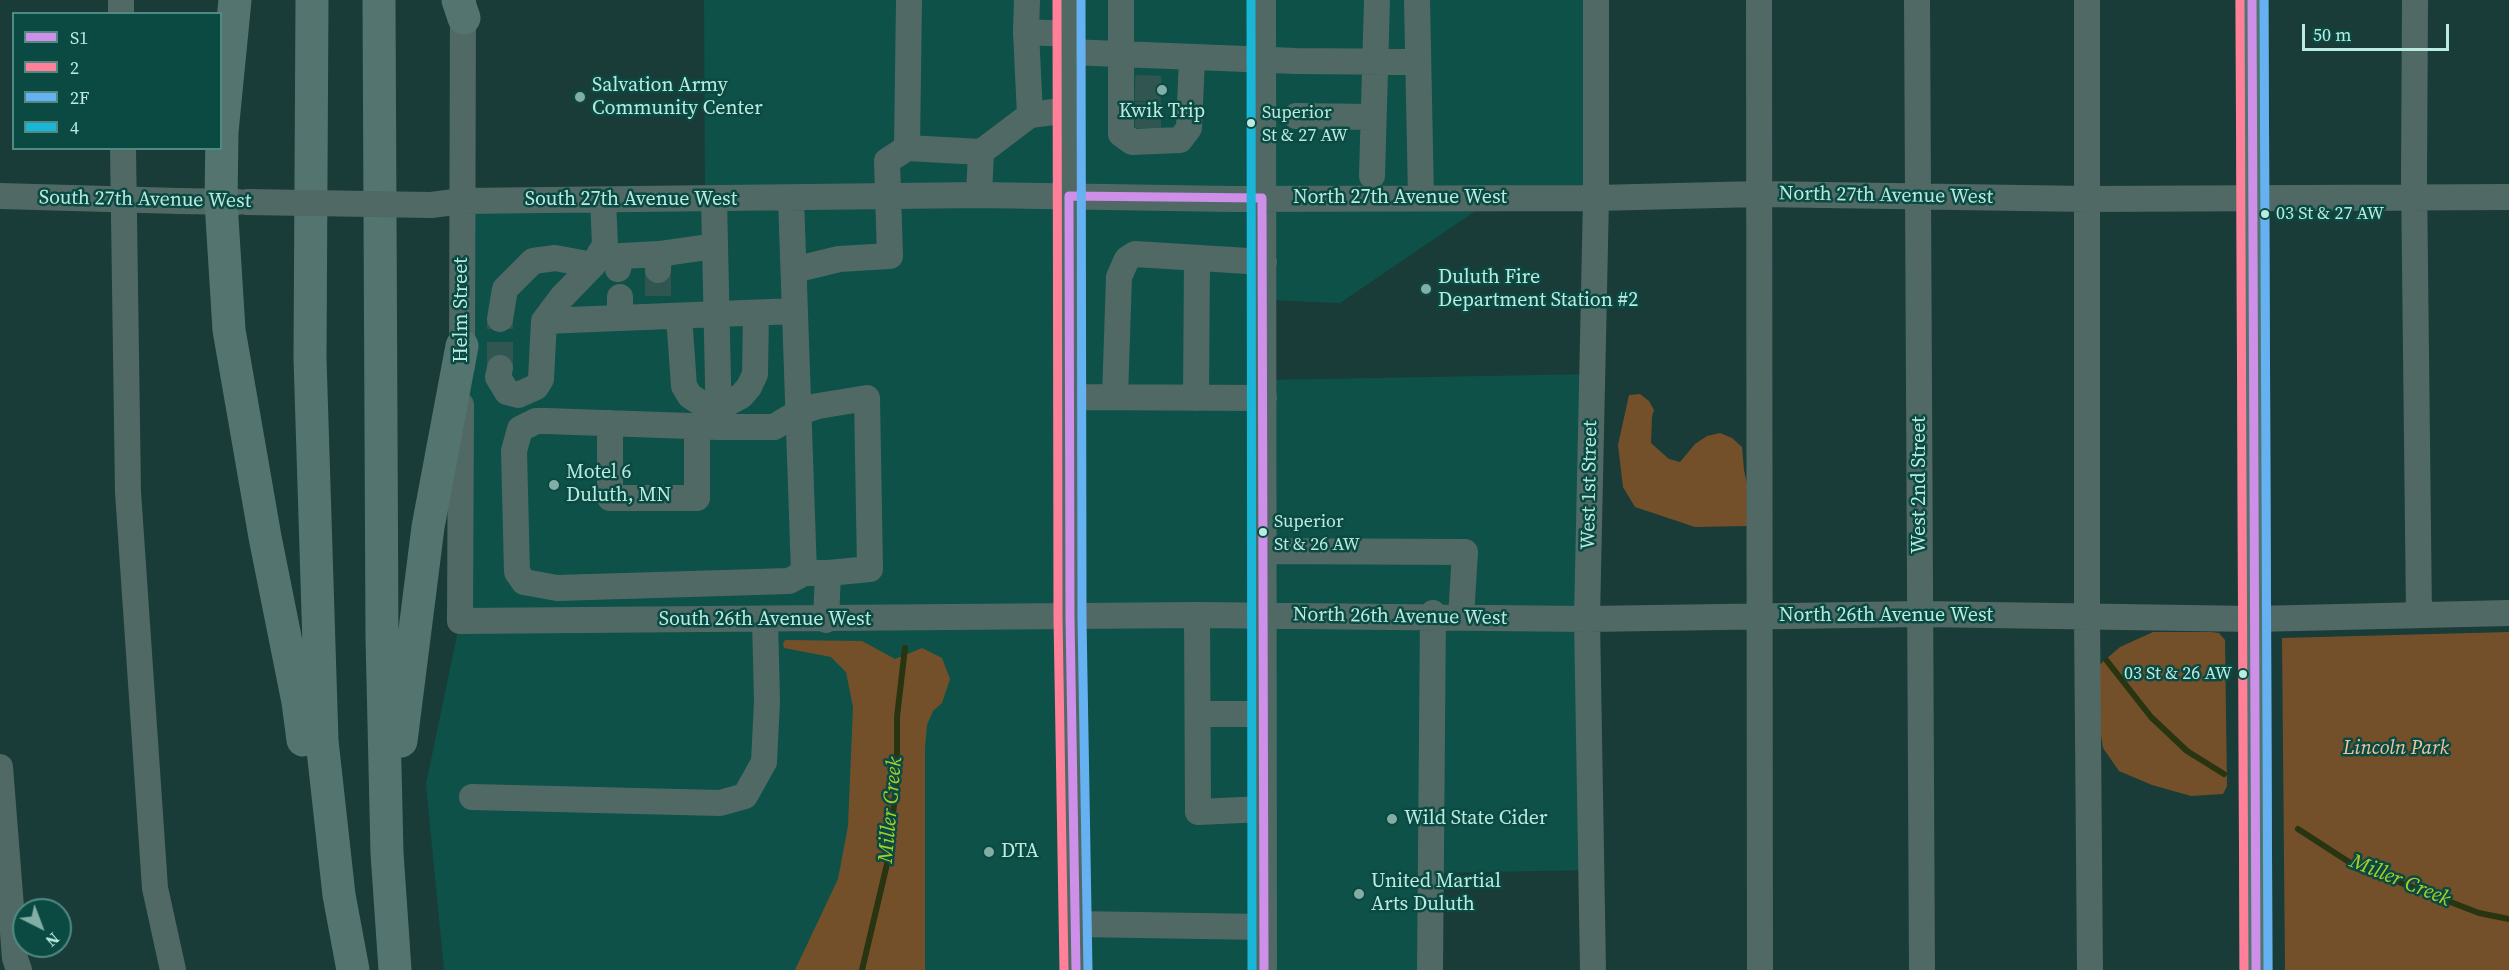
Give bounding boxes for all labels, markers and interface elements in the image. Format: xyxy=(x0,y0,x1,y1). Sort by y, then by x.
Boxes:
legend xyxy=(12,12,222,150)
scale bar xyxy=(2305,12,2452,50)
text: 50 m xyxy=(2313,22,2351,47)
text: S1 xyxy=(70,25,88,50)
text: 2 xyxy=(70,55,79,80)
place label: Salvation Army Community Center xyxy=(592,74,763,121)
marker: Kwik Trip xyxy=(1155,83,1169,97)
text: 2F xyxy=(70,85,89,110)
marker: Salvation Army Community Center xyxy=(573,90,587,104)
place label: Kwik Trip xyxy=(1119,100,1205,124)
place label: Superior St & 27 AW xyxy=(1262,102,1348,144)
text: 4 xyxy=(70,115,79,140)
marker: Superior St & 27 AW xyxy=(1245,117,1257,129)
street label: North 27th Avenue West xyxy=(1779,182,1993,210)
street label: South 27th Avenue West xyxy=(39,186,251,214)
street label: North 27th Avenue West xyxy=(1293,186,1507,210)
street label: South 27th Avenue West xyxy=(525,188,737,212)
place label: 03 St & 27 AW xyxy=(2276,203,2384,225)
marker: 03 St & 27 AW xyxy=(2259,208,2271,220)
street label: Helm Street xyxy=(450,257,474,363)
place label: Duluth Fire Department Station #2 xyxy=(1438,266,1638,313)
marker: Duluth Fire Department Station #2 xyxy=(1419,282,1433,296)
street label: West 2nd Street xyxy=(1908,416,1932,554)
street label: West 1st Street xyxy=(1577,420,1603,550)
place label: Motel 6 Duluth, MN xyxy=(566,461,671,508)
marker: Motel 6 Duluth, MN xyxy=(547,478,561,492)
place label: Superior St & 26 AW xyxy=(1274,511,1360,554)
marker: Superior St & 26 AW xyxy=(1257,526,1269,538)
street label: North 26th Avenue West xyxy=(1293,603,1507,631)
street label: North 26th Avenue West xyxy=(1779,604,1993,628)
street label: South 26th Avenue West xyxy=(659,608,871,632)
place label: 03 St & 26 AW xyxy=(2124,663,2232,685)
marker: 03 St & 26 AW xyxy=(2237,668,2249,680)
park label: Lincoln Park xyxy=(2343,737,2449,761)
water label: Miller Creek xyxy=(874,756,908,864)
place label: Wild State Cider xyxy=(1404,807,1547,831)
marker: Wild State Cider xyxy=(1385,812,1399,826)
place label: DTA xyxy=(1001,840,1039,864)
marker: DTA xyxy=(982,845,996,859)
water label: Miller Creek xyxy=(2346,849,2454,913)
place label: United Martial Arts Duluth xyxy=(1371,870,1501,917)
marker: United Martial Arts Duluth xyxy=(1352,887,1366,901)
north arrow xyxy=(12,898,72,958)
text: N xyxy=(41,928,64,952)

